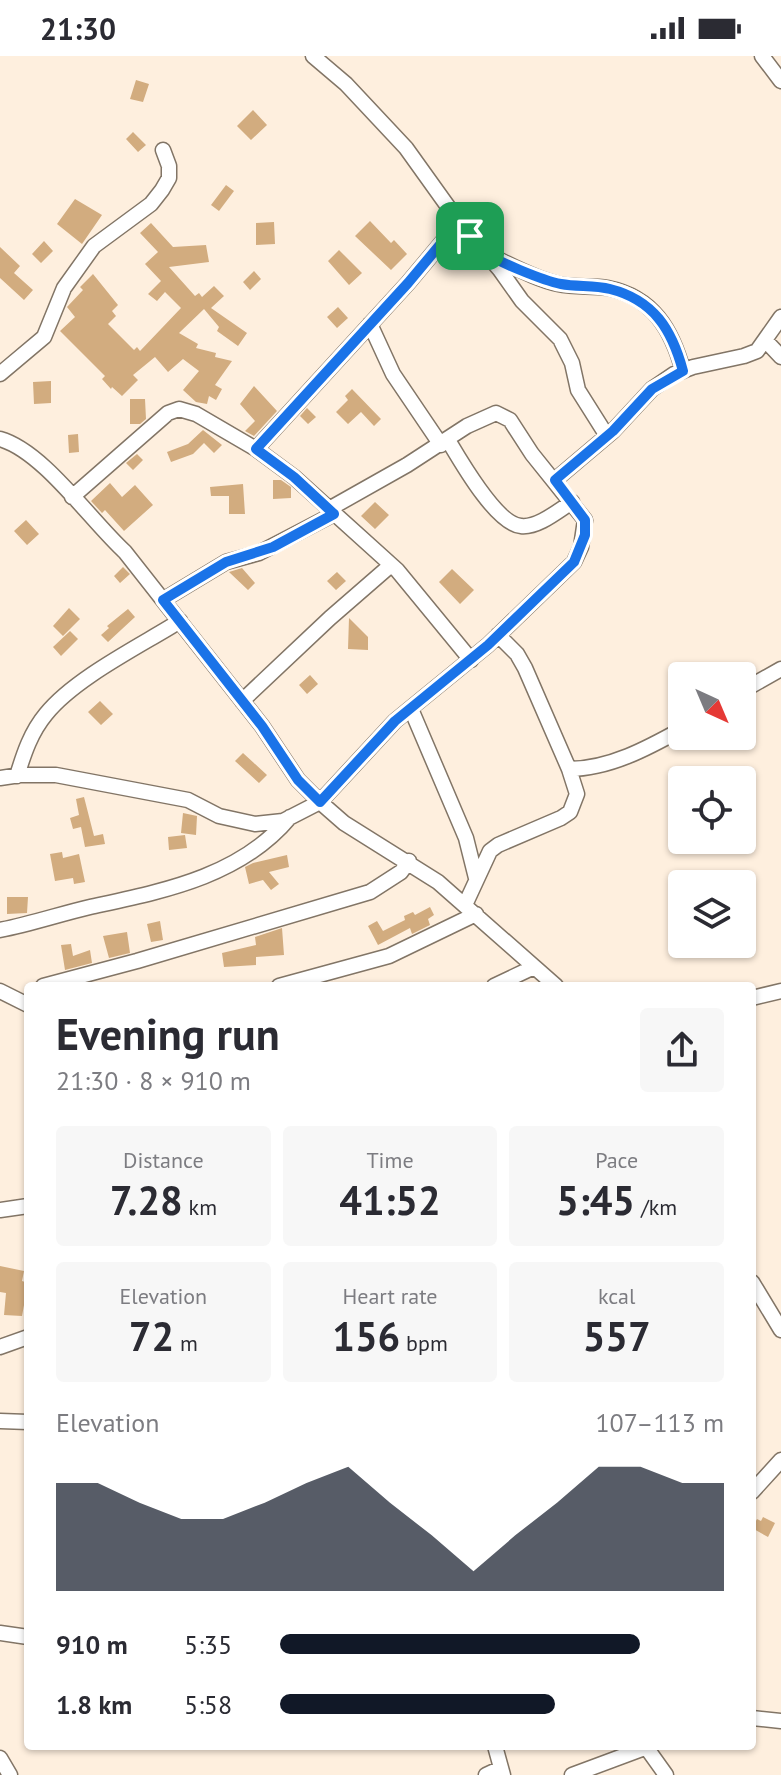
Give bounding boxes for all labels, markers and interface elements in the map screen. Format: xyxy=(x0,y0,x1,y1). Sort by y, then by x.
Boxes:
text: 21:30 xyxy=(40,9,116,48)
pin xyxy=(436,202,504,270)
icon: arrive xyxy=(448,214,492,258)
north arrow xyxy=(668,662,756,750)
map controls xyxy=(668,662,756,958)
button: locate xyxy=(668,766,756,854)
button: layers xyxy=(668,870,756,958)
text: Evening run xyxy=(56,1005,280,1062)
button: share xyxy=(640,1008,724,1092)
text: 21:30 · 8 × 910 m xyxy=(56,1064,251,1097)
text: Distance xyxy=(123,1146,204,1174)
text: Time xyxy=(366,1146,414,1174)
text: Pace xyxy=(595,1146,638,1174)
text: 7.28 xyxy=(110,1174,183,1226)
text: 41:52 xyxy=(339,1174,441,1226)
text: 5:45 xyxy=(556,1174,635,1226)
text: km xyxy=(183,1193,217,1221)
text: /km xyxy=(635,1193,677,1221)
text: Elevation xyxy=(120,1282,207,1310)
text: Heart rate xyxy=(342,1282,438,1310)
text: kcal xyxy=(598,1282,635,1310)
text: 72 xyxy=(129,1310,174,1362)
text: 156 xyxy=(332,1310,400,1362)
text: 557 xyxy=(583,1310,651,1362)
text: m xyxy=(174,1329,198,1357)
text: bpm xyxy=(400,1329,448,1357)
text: Elevation xyxy=(56,1406,160,1439)
text: 107–113 m xyxy=(595,1406,724,1439)
text: 910 m xyxy=(56,1628,128,1661)
text: 5:35 xyxy=(184,1628,232,1661)
text: 1.8 km xyxy=(56,1688,132,1721)
text: 5:58 xyxy=(184,1688,232,1721)

